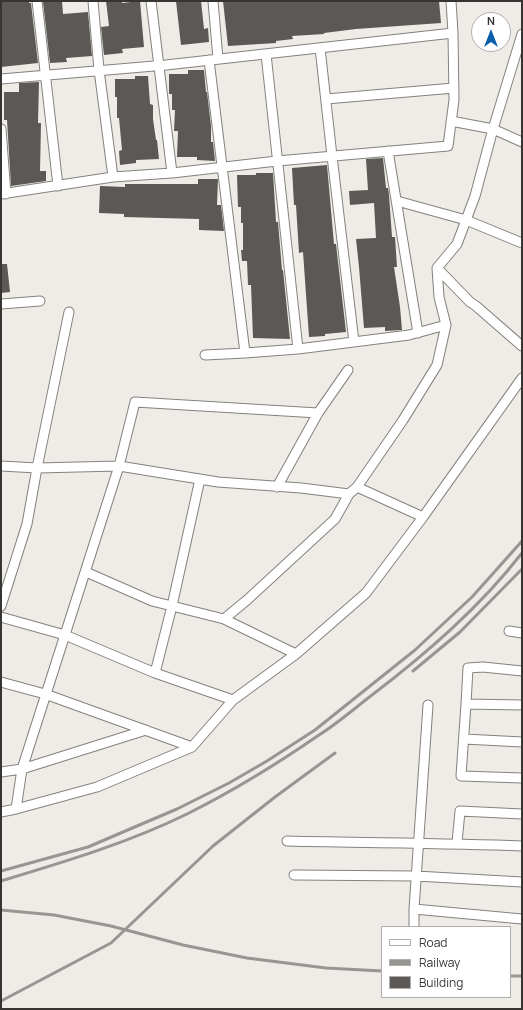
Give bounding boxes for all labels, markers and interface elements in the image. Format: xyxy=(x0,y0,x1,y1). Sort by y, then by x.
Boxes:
north arrow xyxy=(471,12,511,52)
text: N xyxy=(487,13,495,28)
legend xyxy=(381,926,511,998)
text: Road xyxy=(419,934,447,951)
text: Railway xyxy=(419,954,460,971)
text: Building xyxy=(419,974,463,991)

